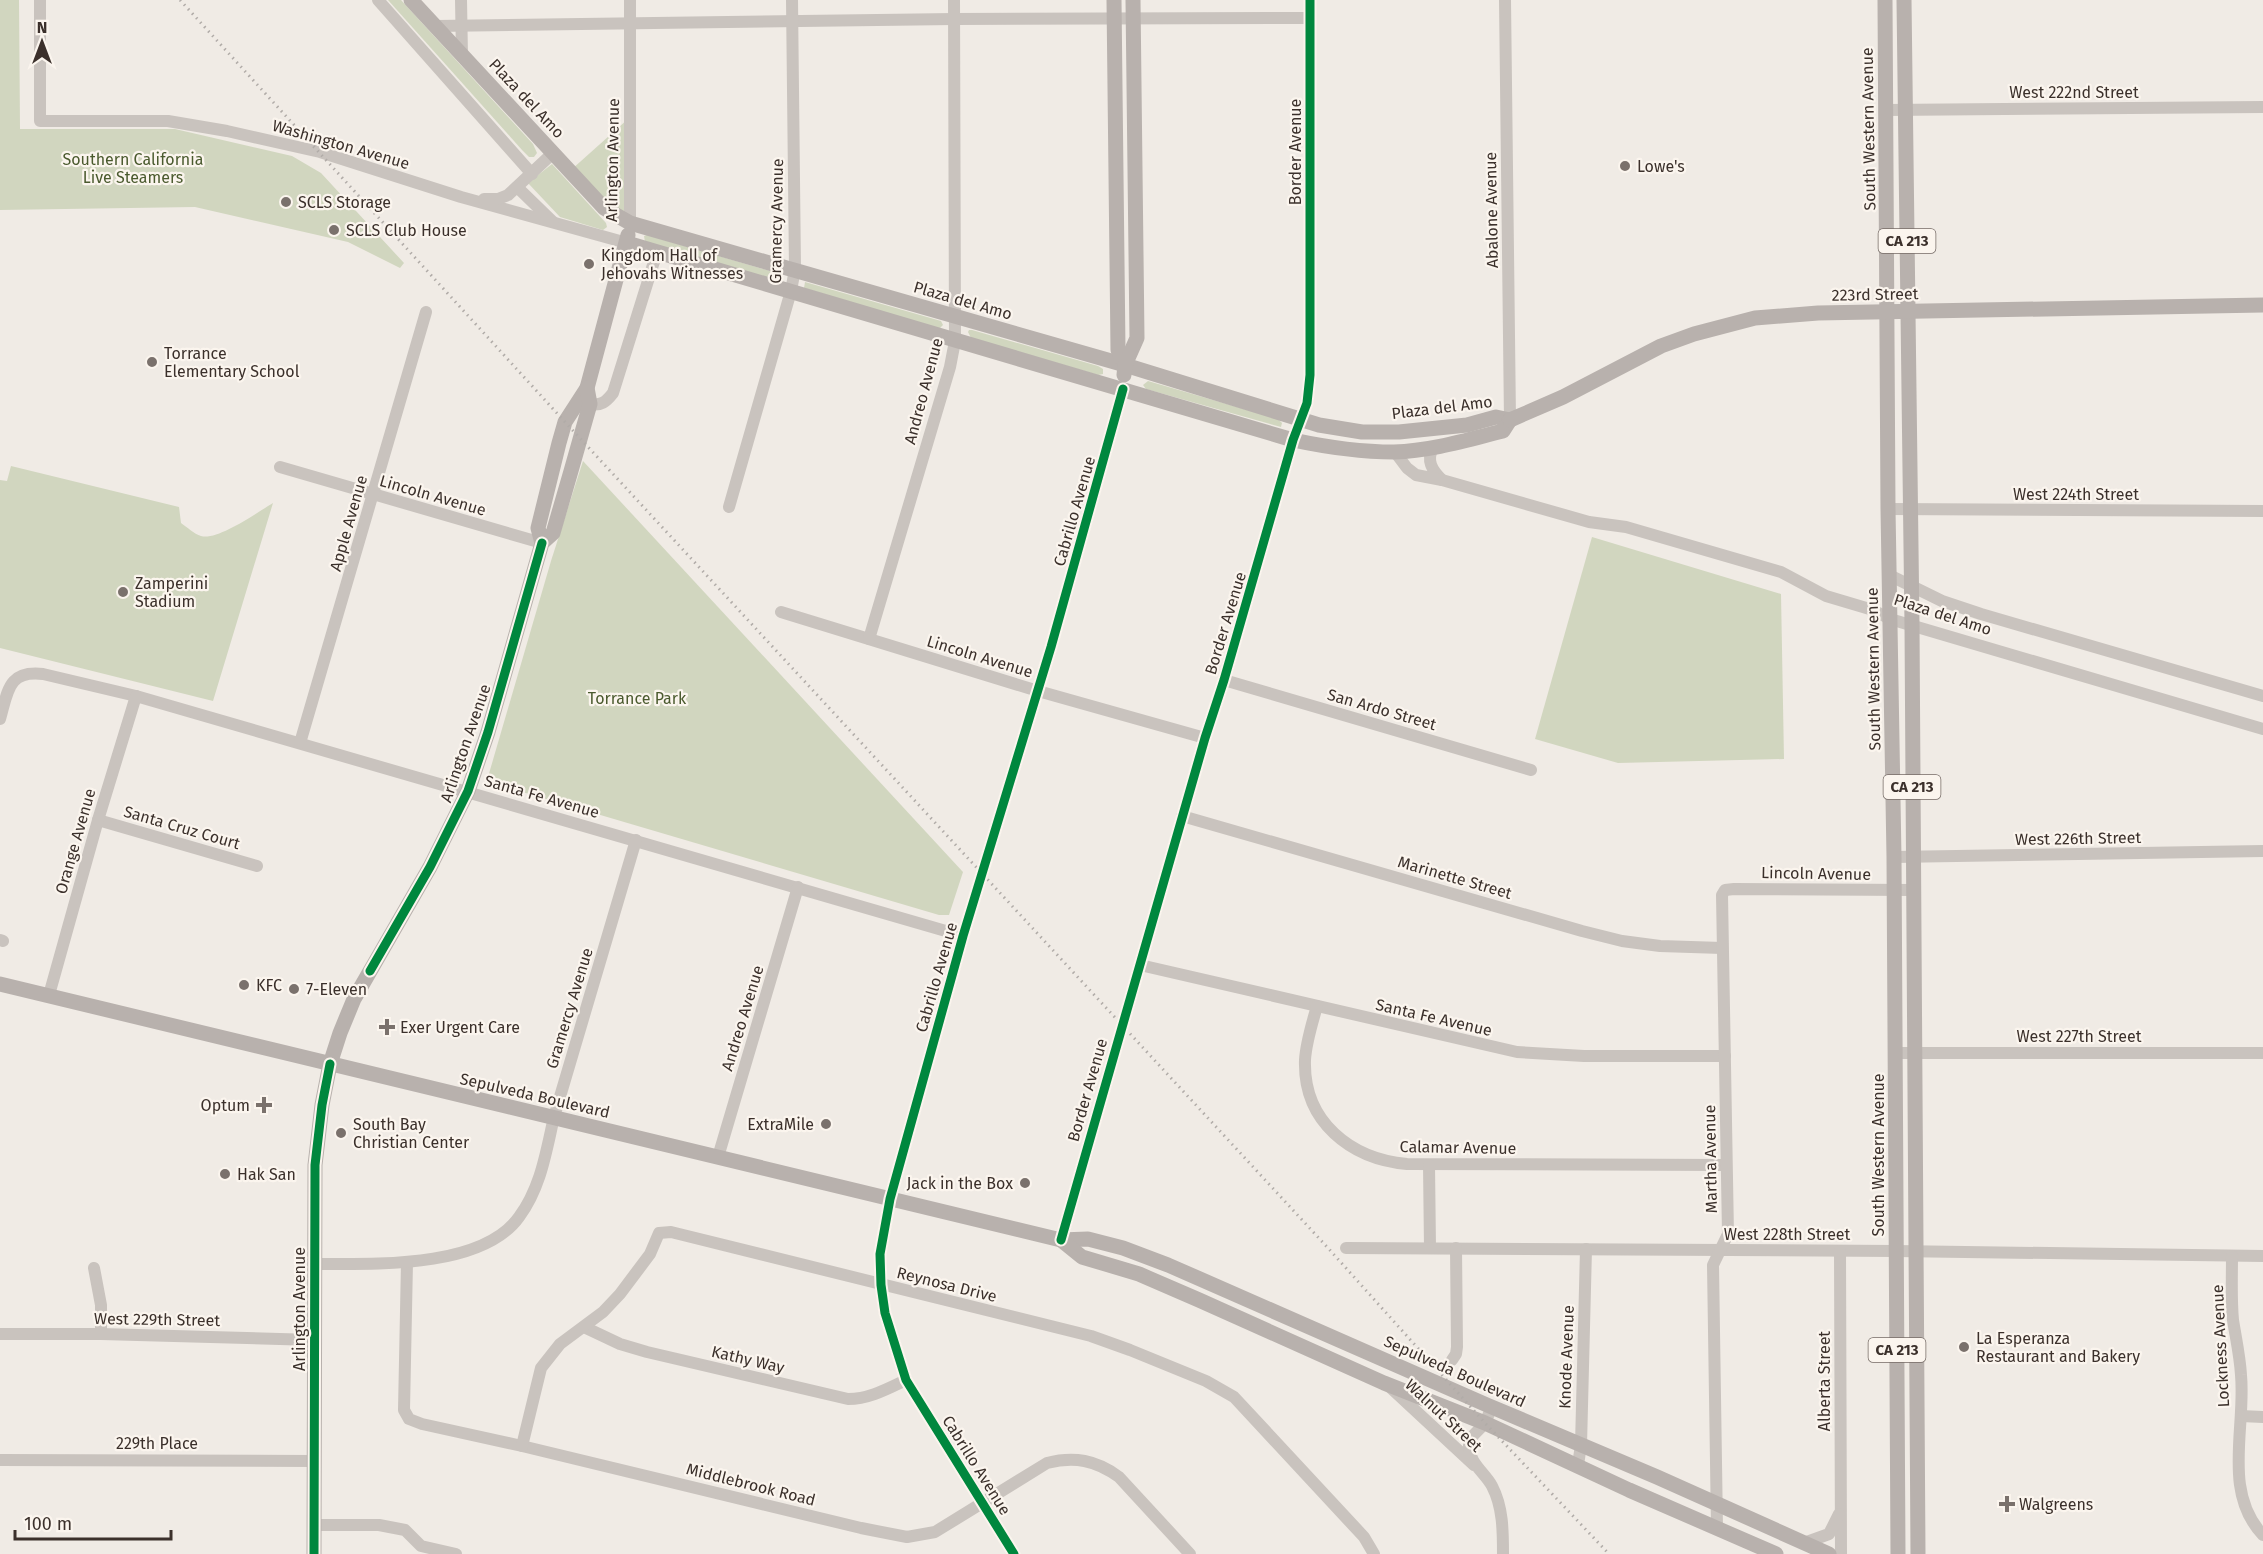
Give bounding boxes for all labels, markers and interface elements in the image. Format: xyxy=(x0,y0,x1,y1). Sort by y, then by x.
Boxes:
north arrow xyxy=(12,12,72,72)
text: N xyxy=(37,18,47,37)
street label: South Western Avenue xyxy=(1858,47,1879,211)
street label: Plaza del Amo xyxy=(485,55,568,142)
street label: West 222nd Street xyxy=(2009,83,2139,102)
street label: Arlington Avenue xyxy=(602,98,623,222)
street label: Border Avenue xyxy=(1286,99,1305,205)
street label: Washington Avenue xyxy=(270,116,412,173)
park label: Southern California Live Steamers xyxy=(63,150,203,187)
street label: Abalone Avenue xyxy=(1481,152,1502,268)
place label: Lowe's xyxy=(1637,157,1685,176)
street label: Gramercy Avenue xyxy=(766,158,787,284)
marker: Lowe's xyxy=(1618,159,1632,173)
place label: SCLS Storage xyxy=(298,193,391,212)
marker: SCLS Storage xyxy=(279,195,293,209)
place label: SCLS Club House xyxy=(346,221,467,240)
marker: SCLS Club House xyxy=(327,223,341,237)
road number: CA 213 xyxy=(1878,229,1936,253)
place label: Kingdom Hall of Jehovahs Witnesses xyxy=(601,246,743,283)
marker: Kingdom Hall of Jehovahs Witnesses xyxy=(582,257,596,271)
street label: Plaza del Amo xyxy=(911,277,1014,324)
street label: 223rd Street xyxy=(1832,284,1919,305)
street label: Andreo Avenue xyxy=(900,336,947,446)
place label: Torrance Elementary School xyxy=(164,344,300,381)
marker: Torrance Elementary School xyxy=(145,355,159,369)
street label: Plaza del Amo xyxy=(1390,392,1494,423)
street label: Cabrillo Avenue xyxy=(1050,454,1099,568)
street label: Lincoln Avenue xyxy=(377,471,488,520)
street label: Apple Avenue xyxy=(326,473,371,573)
street label: West 224th Street xyxy=(2013,485,2139,504)
street label: Border Avenue xyxy=(1201,569,1250,677)
place label: Zamperini Stadium xyxy=(135,574,208,611)
marker: Zamperini Stadium xyxy=(116,585,130,599)
street label: South Western Avenue xyxy=(1863,587,1884,751)
street label: Plaza del Amo xyxy=(1892,590,1994,639)
street label: Lincoln Avenue xyxy=(925,631,1035,682)
street label: Arlington Avenue xyxy=(436,682,495,805)
street label: San Ardo Street xyxy=(1325,685,1439,734)
park label: Torrance Park xyxy=(588,689,687,708)
street label: Santa Fe Avenue xyxy=(482,771,602,822)
road number: CA 213 xyxy=(1884,775,1940,799)
street label: Orange Avenue xyxy=(51,786,100,896)
street label: Santa Cruz Court xyxy=(122,802,242,853)
street label: West 226th Street xyxy=(2015,828,2142,849)
street label: Marinette Street xyxy=(1396,852,1514,903)
street label: Lincoln Avenue xyxy=(1761,863,1871,884)
street label: Cabrillo Avenue xyxy=(912,920,961,1034)
street label: Gramercy Avenue xyxy=(542,945,597,1071)
street label: Andreo Avenue xyxy=(717,963,768,1073)
place label: KFC xyxy=(256,976,282,995)
marker: KFC xyxy=(237,978,251,992)
place label: 7-Eleven xyxy=(306,980,367,999)
marker: 7-Eleven xyxy=(287,982,301,996)
street label: Santa Fe Avenue xyxy=(1374,995,1494,1040)
marker: Exer Urgent Care xyxy=(378,1018,396,1036)
place label: Exer Urgent Care xyxy=(400,1018,520,1037)
street label: West 227th Street xyxy=(2017,1027,2142,1046)
street label: Border Avenue xyxy=(1064,1036,1111,1144)
street label: Sepulveda Boulevard xyxy=(458,1069,612,1122)
street label: South Western Avenue xyxy=(1869,1073,1888,1237)
place label: Optum xyxy=(201,1096,250,1115)
marker: Optum xyxy=(255,1096,273,1114)
street label: Martha Avenue xyxy=(1700,1105,1721,1213)
place label: South Bay Christian Center xyxy=(353,1115,470,1152)
place label: ExtraMile xyxy=(747,1115,814,1134)
marker: ExtraMile xyxy=(819,1117,833,1131)
marker: South Bay Christian Center xyxy=(334,1126,348,1140)
street label: Calamar Avenue xyxy=(1400,1137,1516,1158)
place label: Hak San xyxy=(237,1165,296,1184)
marker: Hak San xyxy=(218,1167,232,1181)
place label: Jack in the Box xyxy=(906,1174,1013,1193)
marker: Jack in the Box xyxy=(1018,1176,1032,1190)
street label: West 228th Street xyxy=(1724,1225,1851,1244)
street label: Arlington Avenue xyxy=(290,1247,309,1371)
street label: Reynosa Drive xyxy=(895,1263,999,1306)
street label: Lockness Avenue xyxy=(2208,1284,2233,1408)
street label: Knode Avenue xyxy=(1555,1305,1578,1409)
street label: West 229th Street xyxy=(94,1309,220,1330)
place label: La Esperanza Restaurant and Bakery xyxy=(1976,1329,2140,1366)
street label: Alberta Street xyxy=(1815,1331,1834,1431)
street label: Sepulveda Boulevard xyxy=(1381,1332,1529,1411)
road number: CA 213 xyxy=(1868,1338,1926,1362)
marker: La Esperanza Restaurant and Bakery xyxy=(1957,1340,1971,1354)
street label: Kathy Way xyxy=(710,1342,786,1377)
street label: Walnut Street xyxy=(1401,1375,1486,1456)
street label: Cabrillo Avenue xyxy=(938,1412,1015,1519)
street label: 229th Place xyxy=(116,1434,198,1453)
street label: Middlebrook Road xyxy=(684,1459,818,1510)
place label: Walgreens xyxy=(2019,1495,2093,1514)
marker: Walgreens xyxy=(2000,1497,2014,1511)
scale bar xyxy=(15,1503,171,1541)
text: 100 m xyxy=(24,1513,72,1535)

